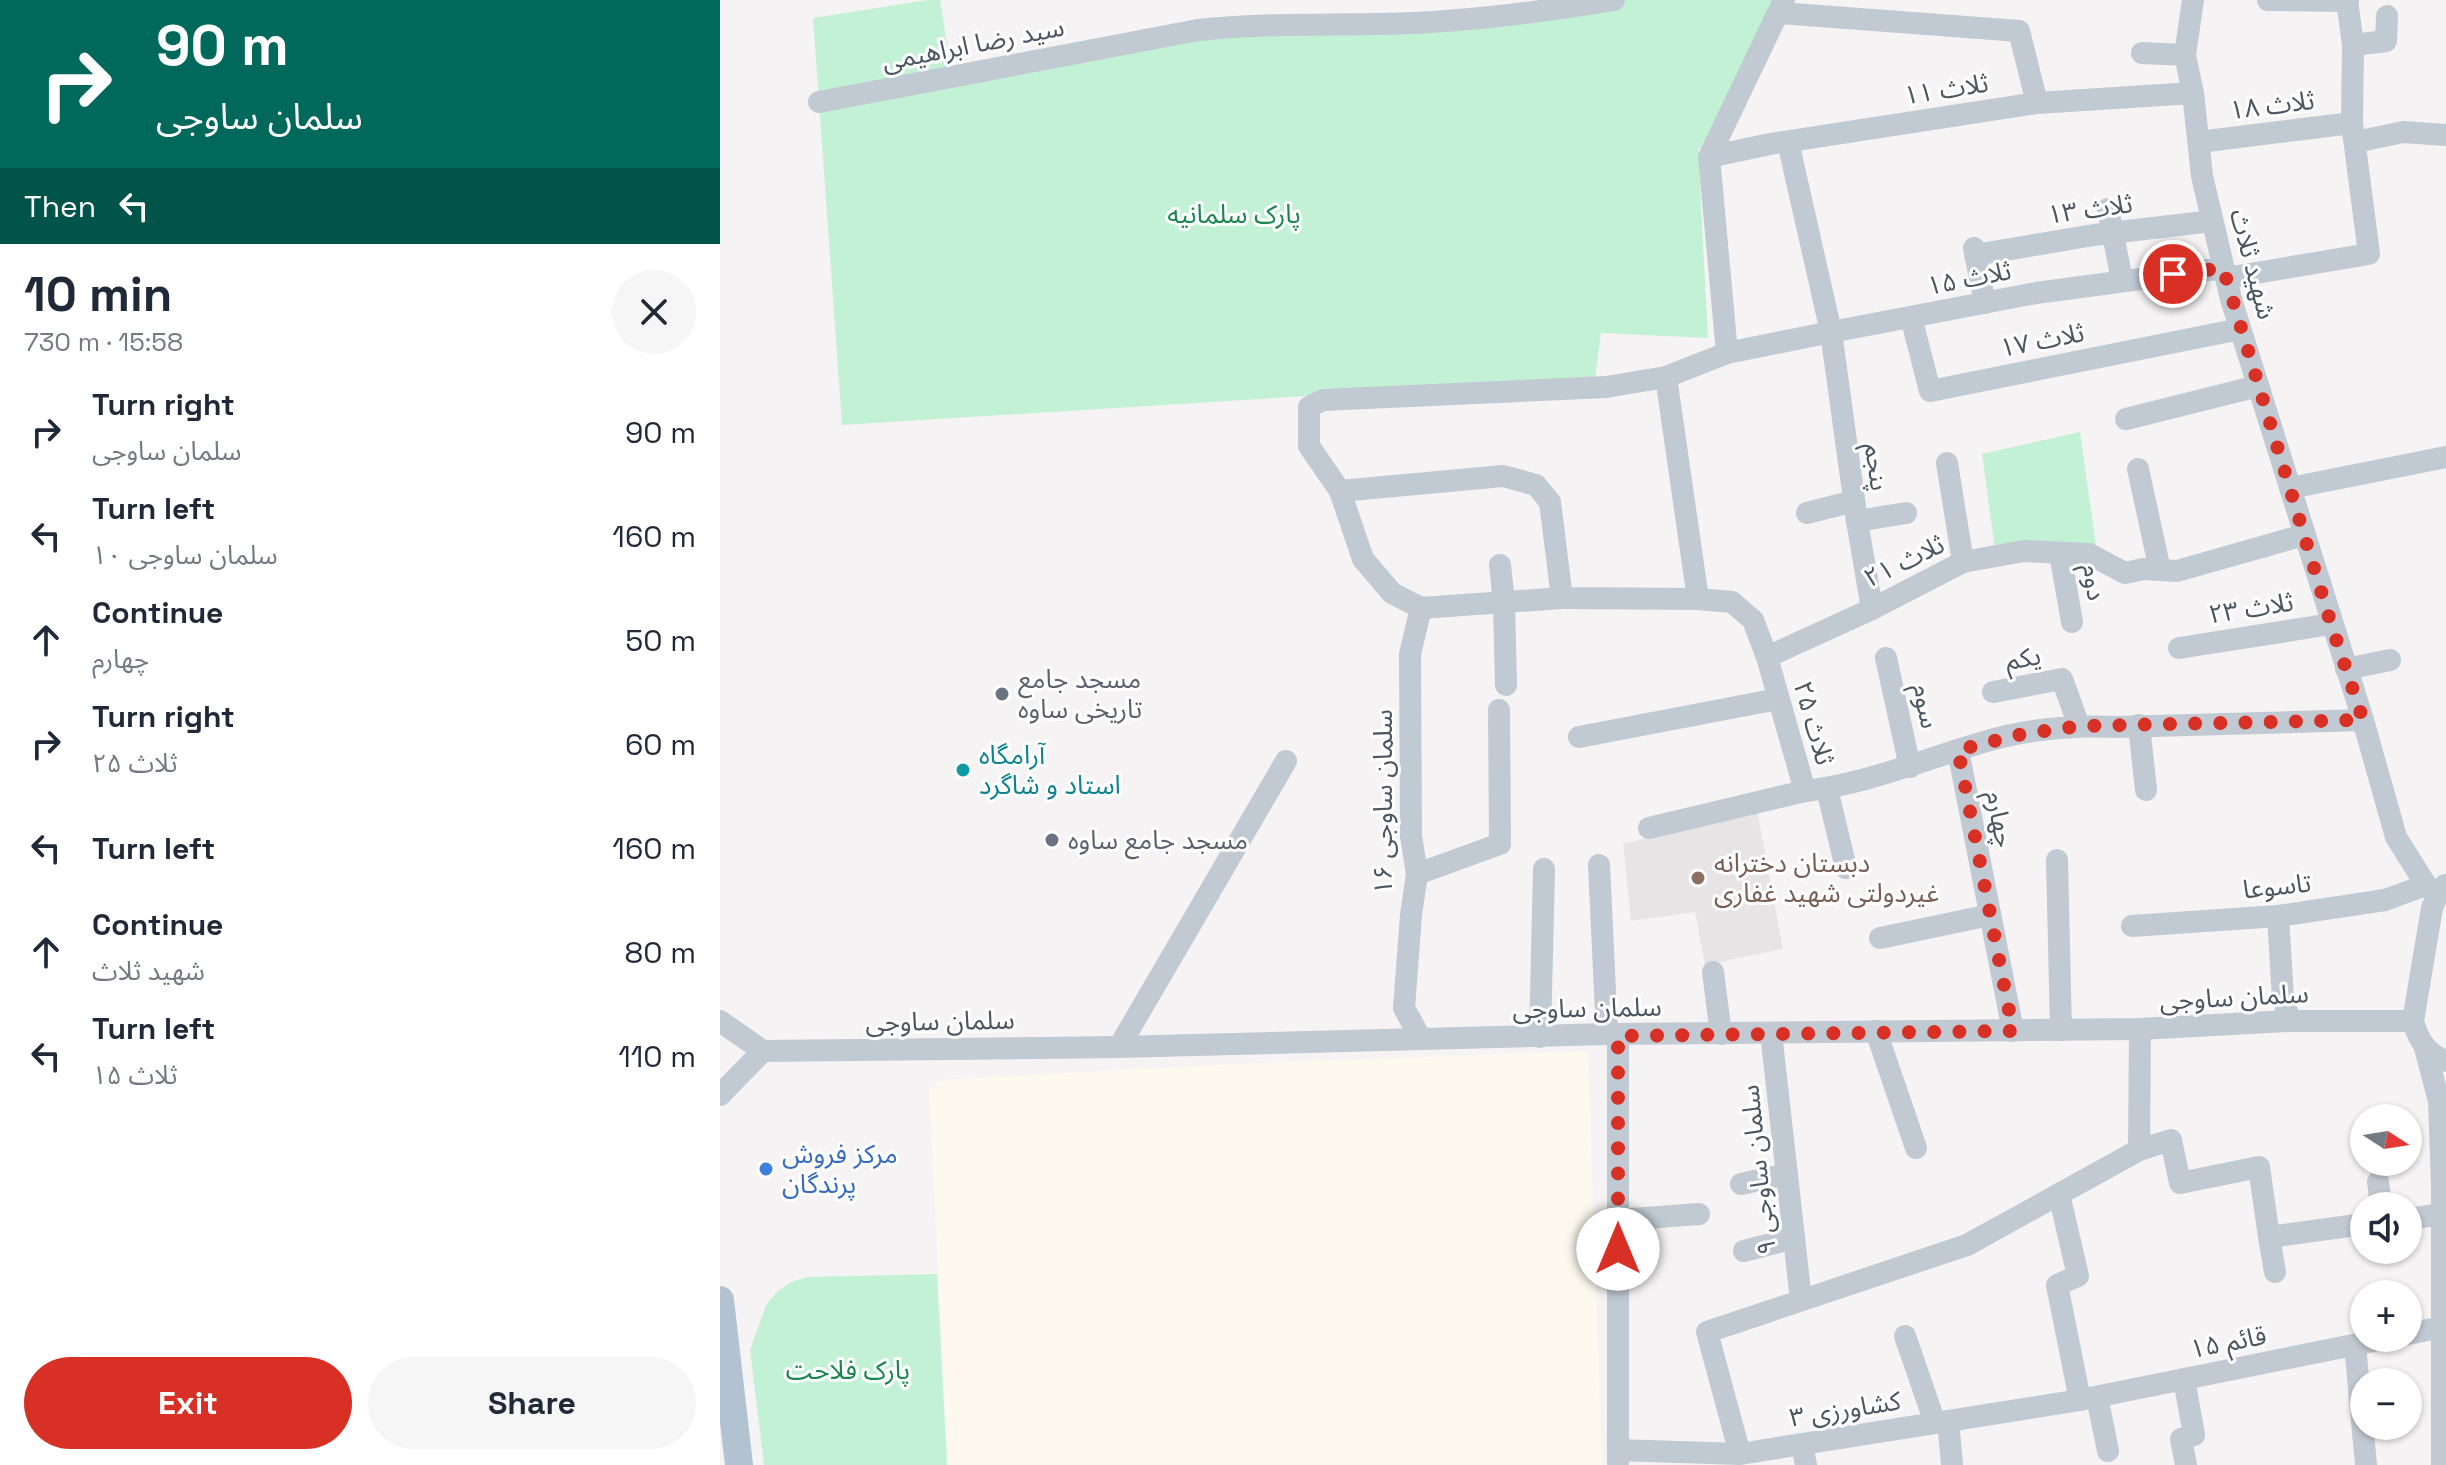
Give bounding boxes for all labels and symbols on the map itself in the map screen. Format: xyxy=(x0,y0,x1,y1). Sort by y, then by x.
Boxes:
street label: سید رضا ابراهیمی xyxy=(879,10,1067,78)
street label: ثلاث ۱۱ xyxy=(1901,66,1991,112)
street label: ثلاث ۱۸ xyxy=(2227,83,2317,127)
street label: ثلاث ۱۳ xyxy=(2045,186,2135,232)
park label: پارک سلمانیه xyxy=(1167,197,1301,231)
street label: شهید ثلاث xyxy=(2222,205,2284,323)
pin xyxy=(2139,240,2207,308)
street label: ثلاث ۱۵ xyxy=(1924,253,2014,303)
street label: ثلاث ۱۷ xyxy=(1997,315,2087,365)
street label: پنجم xyxy=(1854,441,1897,493)
street label: ثلاث ۲۱ xyxy=(1858,527,1950,595)
street label: دوم xyxy=(2071,561,2114,603)
street label: ثلاث ۲۳ xyxy=(2206,585,2296,631)
street label: یکم xyxy=(2003,638,2044,681)
place label: مسجد جامع تاریخی ساوه xyxy=(1018,662,1142,726)
street label: ثلاث ۲۵ xyxy=(1786,677,1842,769)
street label: سوم xyxy=(1902,680,1947,732)
marker: مسجد جامع تاریخی ساوه xyxy=(993,685,1011,703)
street label: سلمان ساوجی ۱۶ xyxy=(1366,709,1400,895)
place label: آرامگاه استاد و شاگرد xyxy=(979,738,1121,802)
marker: آرامگاه استاد و شاگرد xyxy=(954,761,972,779)
street label: چهارم xyxy=(1975,788,2022,851)
place label: مسجد جامع ساوه xyxy=(1068,823,1248,860)
marker: مسجد جامع ساوه xyxy=(1043,831,1061,849)
place label: دبستان دخترانه غیردولتی شهید غفاری xyxy=(1714,846,1939,910)
street label: تاسوعا xyxy=(2241,866,2313,906)
marker: دبستان دخترانه غیردولتی شهید غفاری xyxy=(1689,869,1707,887)
street label: سلمان ساوجی xyxy=(2159,976,2309,1018)
street label: سلمان ساوجی xyxy=(1512,990,1662,1026)
street label: سلمان ساوجی xyxy=(865,1003,1015,1039)
street label: سلمان ساوجی ۹ xyxy=(1732,1083,1784,1257)
north arrow xyxy=(2350,1104,2422,1176)
place label: مرکز فروش پرندگان xyxy=(782,1137,898,1201)
marker: مرکز فروش پرندگان xyxy=(757,1160,775,1178)
position arrow xyxy=(1576,1207,1660,1291)
street label: قائم ۱۵ xyxy=(2187,1318,2270,1369)
park label: پارک فلاحت xyxy=(786,1353,910,1387)
street label: کشاورزی ۳ xyxy=(1787,1383,1903,1435)

